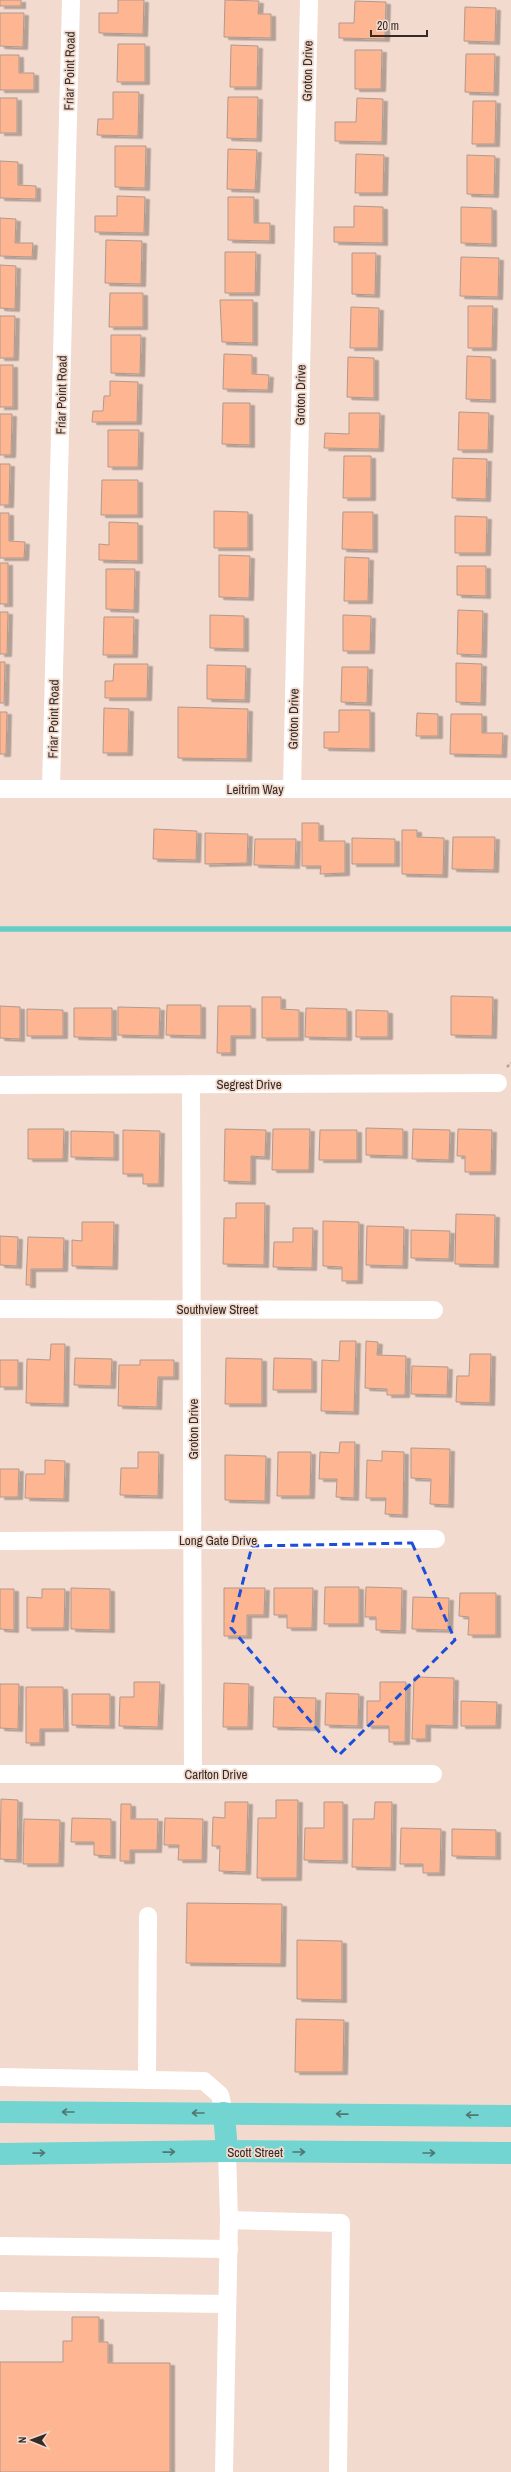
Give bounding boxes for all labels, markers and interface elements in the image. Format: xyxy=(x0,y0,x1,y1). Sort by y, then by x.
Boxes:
scale bar xyxy=(371,12,427,38)
text: 20 m xyxy=(377,18,399,34)
street label: Friar Point Road xyxy=(60,31,79,111)
street label: Groton Drive xyxy=(298,40,317,102)
street label: Friar Point Road xyxy=(52,355,71,435)
street label: Groton Drive xyxy=(291,364,310,426)
street label: Friar Point Road xyxy=(44,679,63,759)
street label: Groton Drive xyxy=(284,688,303,750)
street label: Leitrim Way xyxy=(226,781,284,798)
street label: Segrest Drive xyxy=(216,1076,282,1093)
street label: Southview Street xyxy=(176,1301,258,1318)
street label: Groton Drive xyxy=(185,1398,202,1460)
street label: Long Gate Drive xyxy=(179,1532,257,1549)
street label: Carlton Drive xyxy=(185,1766,247,1783)
one-way arrow xyxy=(62,2108,75,2116)
one-way arrow xyxy=(192,2109,205,2117)
one-way arrow xyxy=(336,2110,349,2118)
one-way arrow xyxy=(466,2112,479,2119)
street label: Scott Street xyxy=(227,2144,283,2161)
one-way arrow xyxy=(162,2148,175,2156)
one-way arrow xyxy=(292,2148,305,2156)
one-way arrow xyxy=(32,2149,45,2157)
one-way arrow xyxy=(422,2149,435,2157)
north arrow xyxy=(12,2420,52,2460)
text: N xyxy=(15,2436,29,2443)

